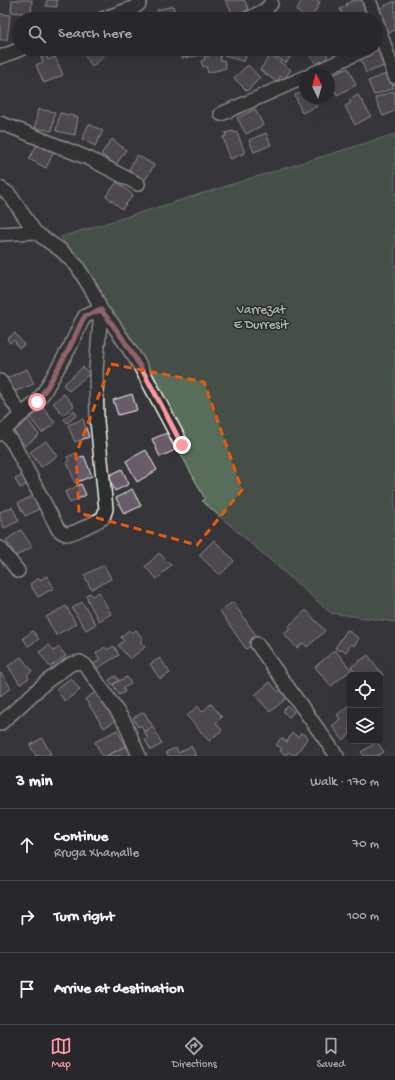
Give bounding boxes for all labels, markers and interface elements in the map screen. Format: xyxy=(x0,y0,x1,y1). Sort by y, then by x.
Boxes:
search box xyxy=(12,12,383,56)
icon: search xyxy=(26,23,48,45)
text: Search here xyxy=(58,25,132,43)
north arrow xyxy=(299,68,335,104)
park label: Varrezat E Durresit xyxy=(234,303,290,333)
route start xyxy=(28,393,46,411)
route end xyxy=(173,436,191,454)
map controls xyxy=(347,672,383,744)
button: locate xyxy=(347,672,383,708)
button: layers xyxy=(347,708,383,744)
text: 3 min xyxy=(16,772,53,792)
text: Walk · 170 m xyxy=(310,775,379,790)
text: Continue xyxy=(54,828,108,846)
icon: ahead xyxy=(16,834,38,856)
text: 70 m xyxy=(353,837,379,852)
text: Rruga Xhamalle xyxy=(54,846,139,861)
icon: right xyxy=(16,906,38,928)
text: Turn right xyxy=(54,908,114,926)
text: 100 m xyxy=(347,909,379,924)
icon: arrive xyxy=(16,978,38,1000)
text: Arrive at destination xyxy=(54,980,184,998)
tab: Map xyxy=(50,1035,72,1071)
tab: Directions xyxy=(172,1035,217,1071)
tab: Saved xyxy=(317,1035,345,1071)

